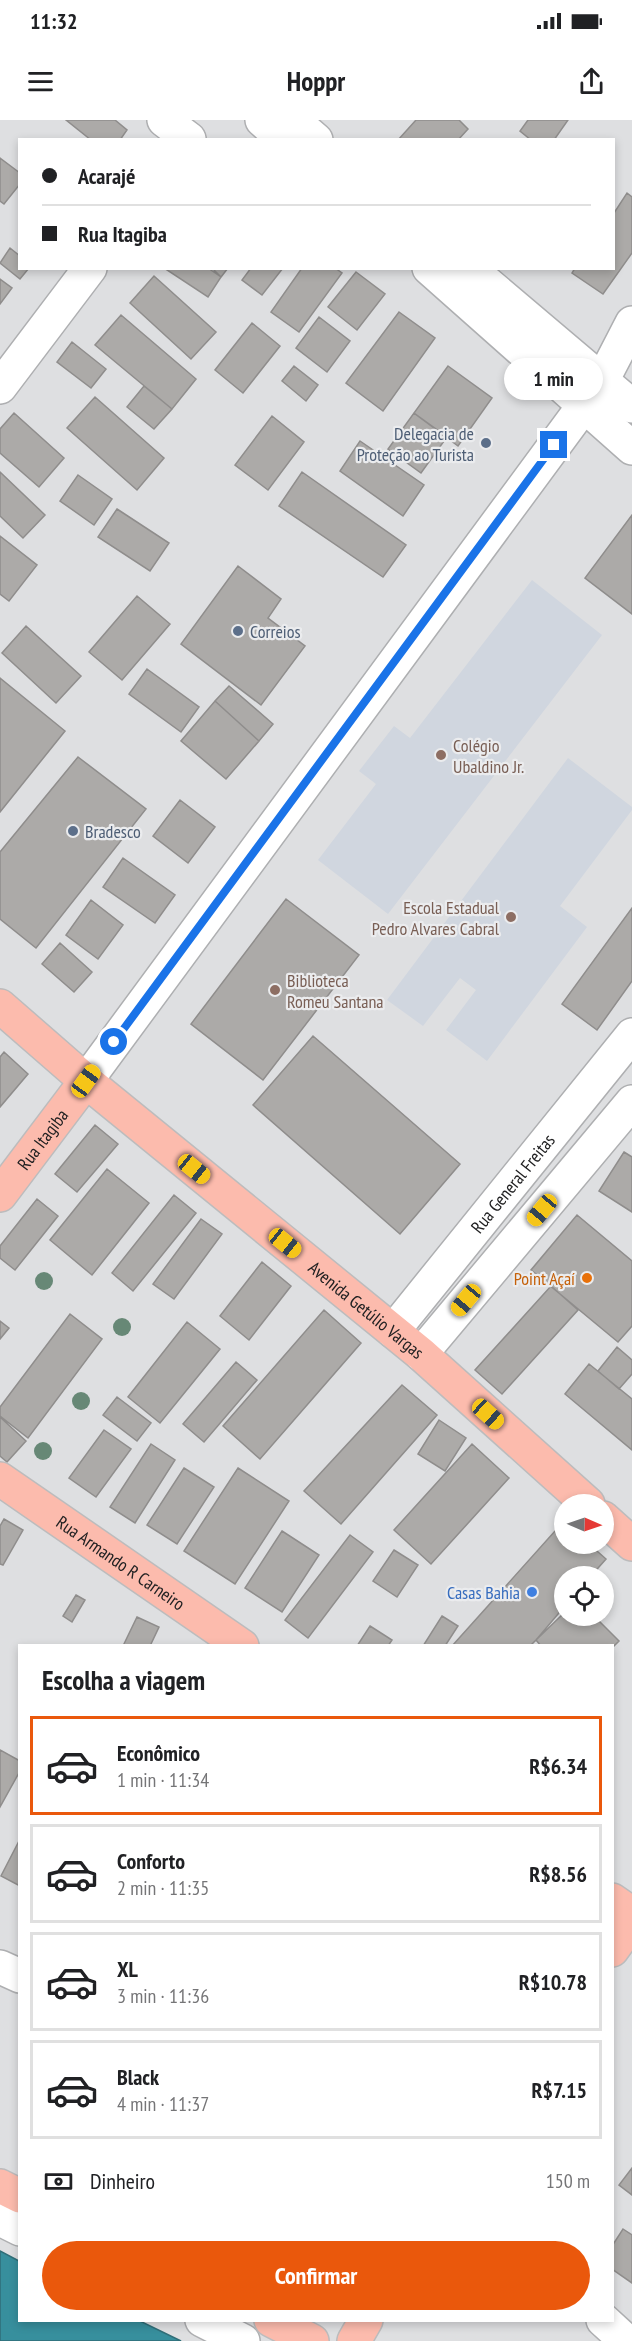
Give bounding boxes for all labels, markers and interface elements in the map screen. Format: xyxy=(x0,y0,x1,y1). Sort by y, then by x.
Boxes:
text: 11:32 xyxy=(30,7,78,35)
text: Hoppr xyxy=(287,64,345,98)
icon: menu xyxy=(24,65,57,98)
icon: share xyxy=(575,65,608,98)
text: Acarajé xyxy=(78,162,135,190)
text: Rua Itagiba xyxy=(78,220,167,248)
callout: 1 min xyxy=(504,358,604,400)
text: 1 min xyxy=(533,366,574,392)
place label: Delegacia de Proteção ao Turista xyxy=(357,422,474,466)
route end xyxy=(540,431,567,458)
marker: Delegacia de Proteção ao Turista xyxy=(479,436,493,450)
place label: Correios xyxy=(250,620,301,643)
marker: Correios xyxy=(231,624,245,638)
place label: Colégio Ubaldino Jr. xyxy=(453,734,524,778)
marker: Colégio Ubaldino Jr. xyxy=(434,748,448,762)
place label: Bradesco xyxy=(85,820,141,843)
marker: Bradesco xyxy=(66,824,80,838)
place label: Escola Estadual Pedro Alvares Cabral xyxy=(372,896,500,940)
marker: Escola Estadual Pedro Alvares Cabral xyxy=(504,910,518,924)
place label: Biblioteca Romeu Santana xyxy=(287,969,384,1013)
marker: Biblioteca Romeu Santana xyxy=(268,983,282,997)
route start xyxy=(100,1028,127,1055)
car xyxy=(68,1061,104,1101)
street label: Rua Itagiba xyxy=(12,1104,73,1174)
street label: Rua General Freitas xyxy=(465,1129,559,1238)
car xyxy=(174,1151,214,1187)
car xyxy=(524,1190,560,1230)
car xyxy=(265,1225,305,1261)
street label: Avenida Getúlio Vargas xyxy=(304,1256,429,1363)
place label: Point Açaí xyxy=(514,1267,575,1290)
marker: Point Açaí xyxy=(580,1271,594,1285)
car xyxy=(448,1280,484,1320)
car xyxy=(469,1395,507,1433)
north arrow xyxy=(554,1494,614,1554)
map controls xyxy=(554,1494,614,1626)
street label: Rua Armando R Carneiro xyxy=(52,1510,190,1615)
button: locate xyxy=(554,1566,614,1626)
place label: Casas Bahia xyxy=(447,1581,520,1604)
marker: Casas Bahia xyxy=(525,1585,539,1599)
text: Escolha a viagem xyxy=(42,1663,205,1697)
icon: car xyxy=(45,1739,99,1793)
text: Econômico xyxy=(117,1739,200,1767)
text: R$6.34 xyxy=(529,1752,587,1780)
text: 1 min · 11:34 xyxy=(117,1767,209,1793)
icon: car xyxy=(45,1847,99,1901)
text: Conforto xyxy=(117,1847,185,1875)
text: R$8.56 xyxy=(529,1860,587,1888)
text: 2 min · 11:35 xyxy=(117,1875,209,1901)
icon: car xyxy=(45,1955,99,2009)
text: XL xyxy=(117,1955,138,1983)
text: R$10.78 xyxy=(519,1968,587,1996)
text: 3 min · 11:36 xyxy=(117,1983,209,2009)
icon: car xyxy=(45,2063,99,2117)
text: Black xyxy=(117,2063,159,2091)
text: R$7.15 xyxy=(531,2076,587,2104)
text: 4 min · 11:37 xyxy=(117,2091,209,2117)
icon: cash xyxy=(42,2165,75,2198)
text: Dinheiro xyxy=(90,2167,155,2195)
text: 150 m xyxy=(546,2168,590,2194)
button: Confirmar xyxy=(42,2241,590,2310)

